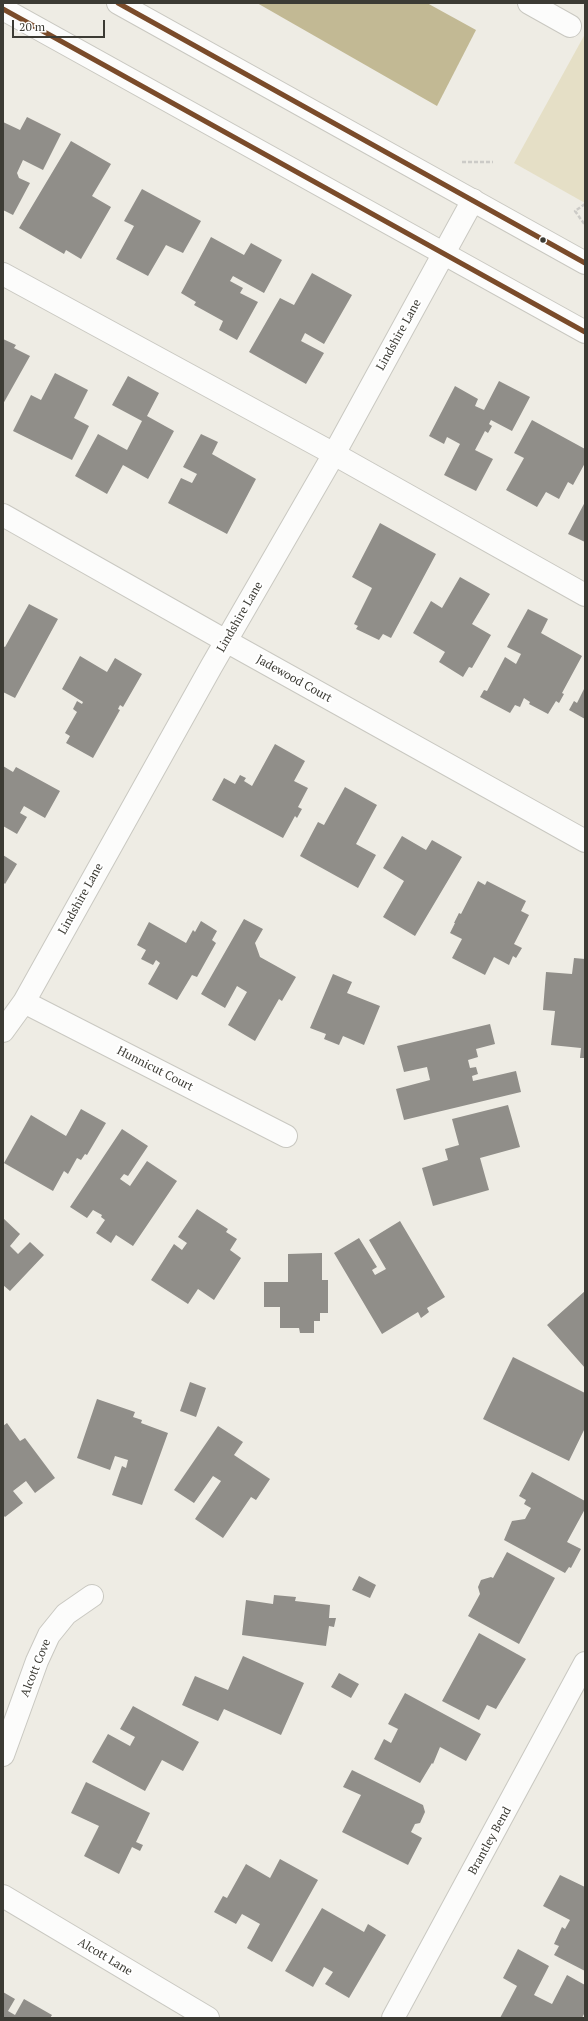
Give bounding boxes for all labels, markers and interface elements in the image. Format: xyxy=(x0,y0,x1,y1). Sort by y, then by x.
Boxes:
scale bar xyxy=(14,12,107,38)
text: 20 m xyxy=(19,19,45,34)
unlabelled marker xyxy=(538,235,548,245)
street label: Lindshire Lane xyxy=(374,297,424,373)
street label: Lindshire Lane xyxy=(214,579,266,655)
street label: Jadewood Court xyxy=(254,652,334,706)
street label: Lindshire Lane xyxy=(56,861,106,937)
street label: Hunnicut Court xyxy=(115,1044,195,1094)
street label: Alcott Cove xyxy=(18,1637,54,1699)
street label: Brantley Bend xyxy=(465,1805,515,1877)
street label: Alcott Lane xyxy=(75,1935,135,1979)

